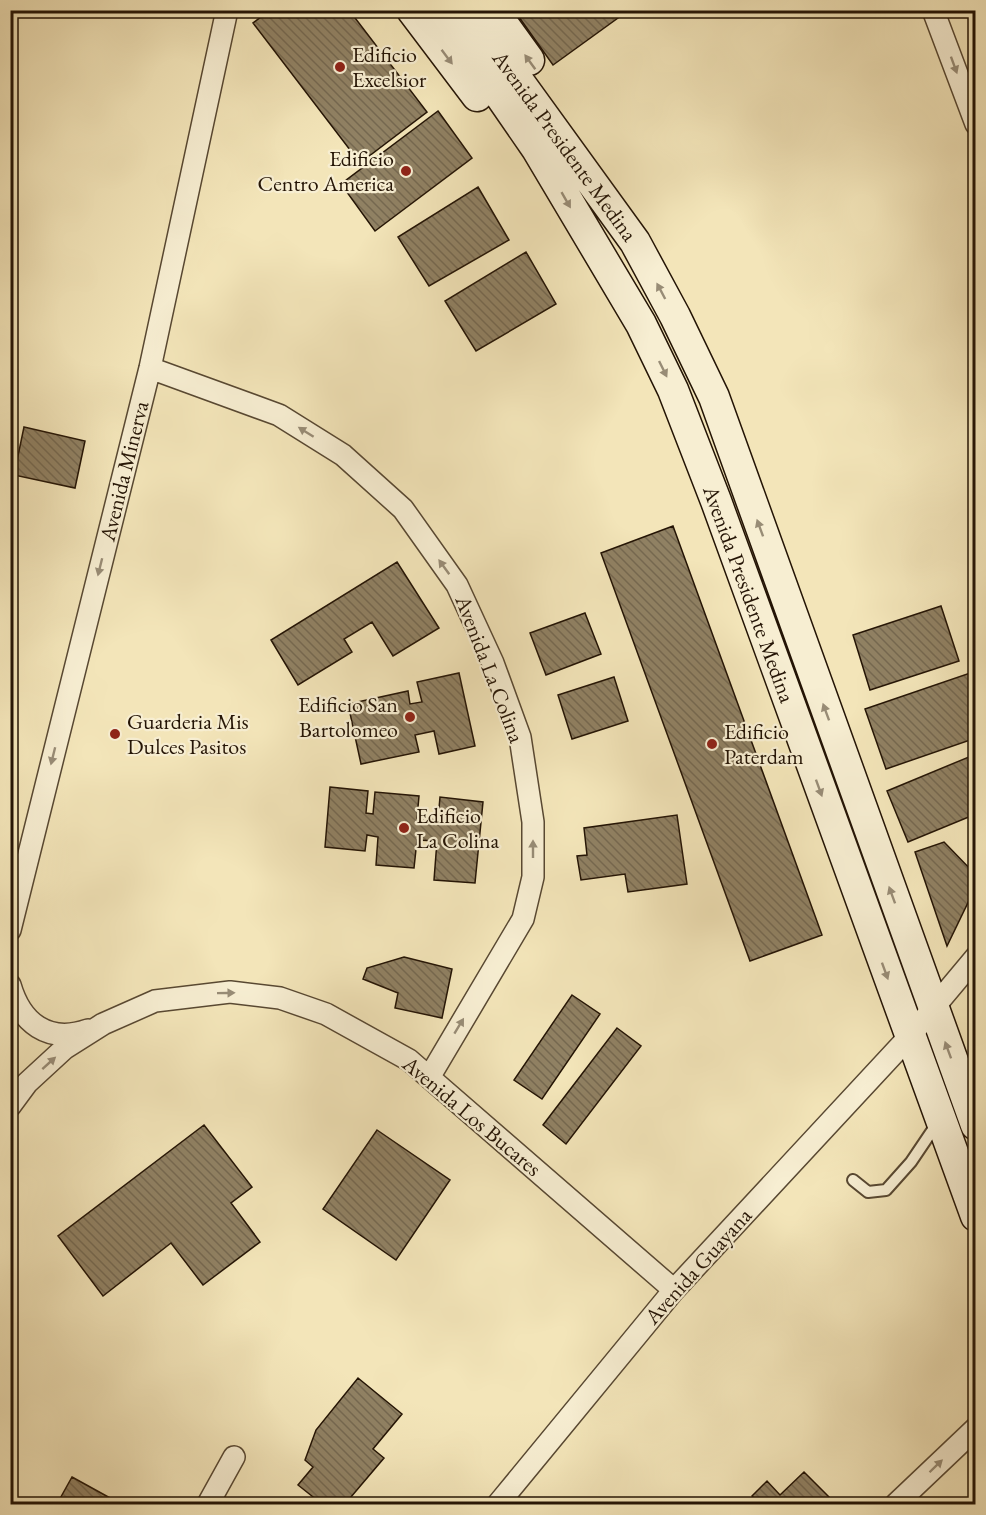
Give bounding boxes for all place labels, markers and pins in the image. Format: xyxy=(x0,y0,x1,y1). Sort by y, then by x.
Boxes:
place label: Edificio Excelsior xyxy=(352,40,427,94)
marker: Edificio Excelsior xyxy=(333,60,347,74)
place label: Edificio Centro America xyxy=(258,144,394,198)
marker: Edificio Centro America xyxy=(399,164,413,178)
place label: Edificio San Bartolomeo xyxy=(298,690,398,744)
place label: Guarderia Mis Dulces Pasitos xyxy=(127,707,249,761)
marker: Edificio San Bartolomeo xyxy=(403,710,417,724)
place label: Edificio Paterdam xyxy=(724,717,804,771)
marker: Guarderia Mis Dulces Pasitos xyxy=(108,727,122,741)
marker: Edificio Paterdam xyxy=(705,737,719,751)
place label: Edificio La Colina xyxy=(416,801,499,855)
marker: Edificio La Colina xyxy=(397,821,411,835)

